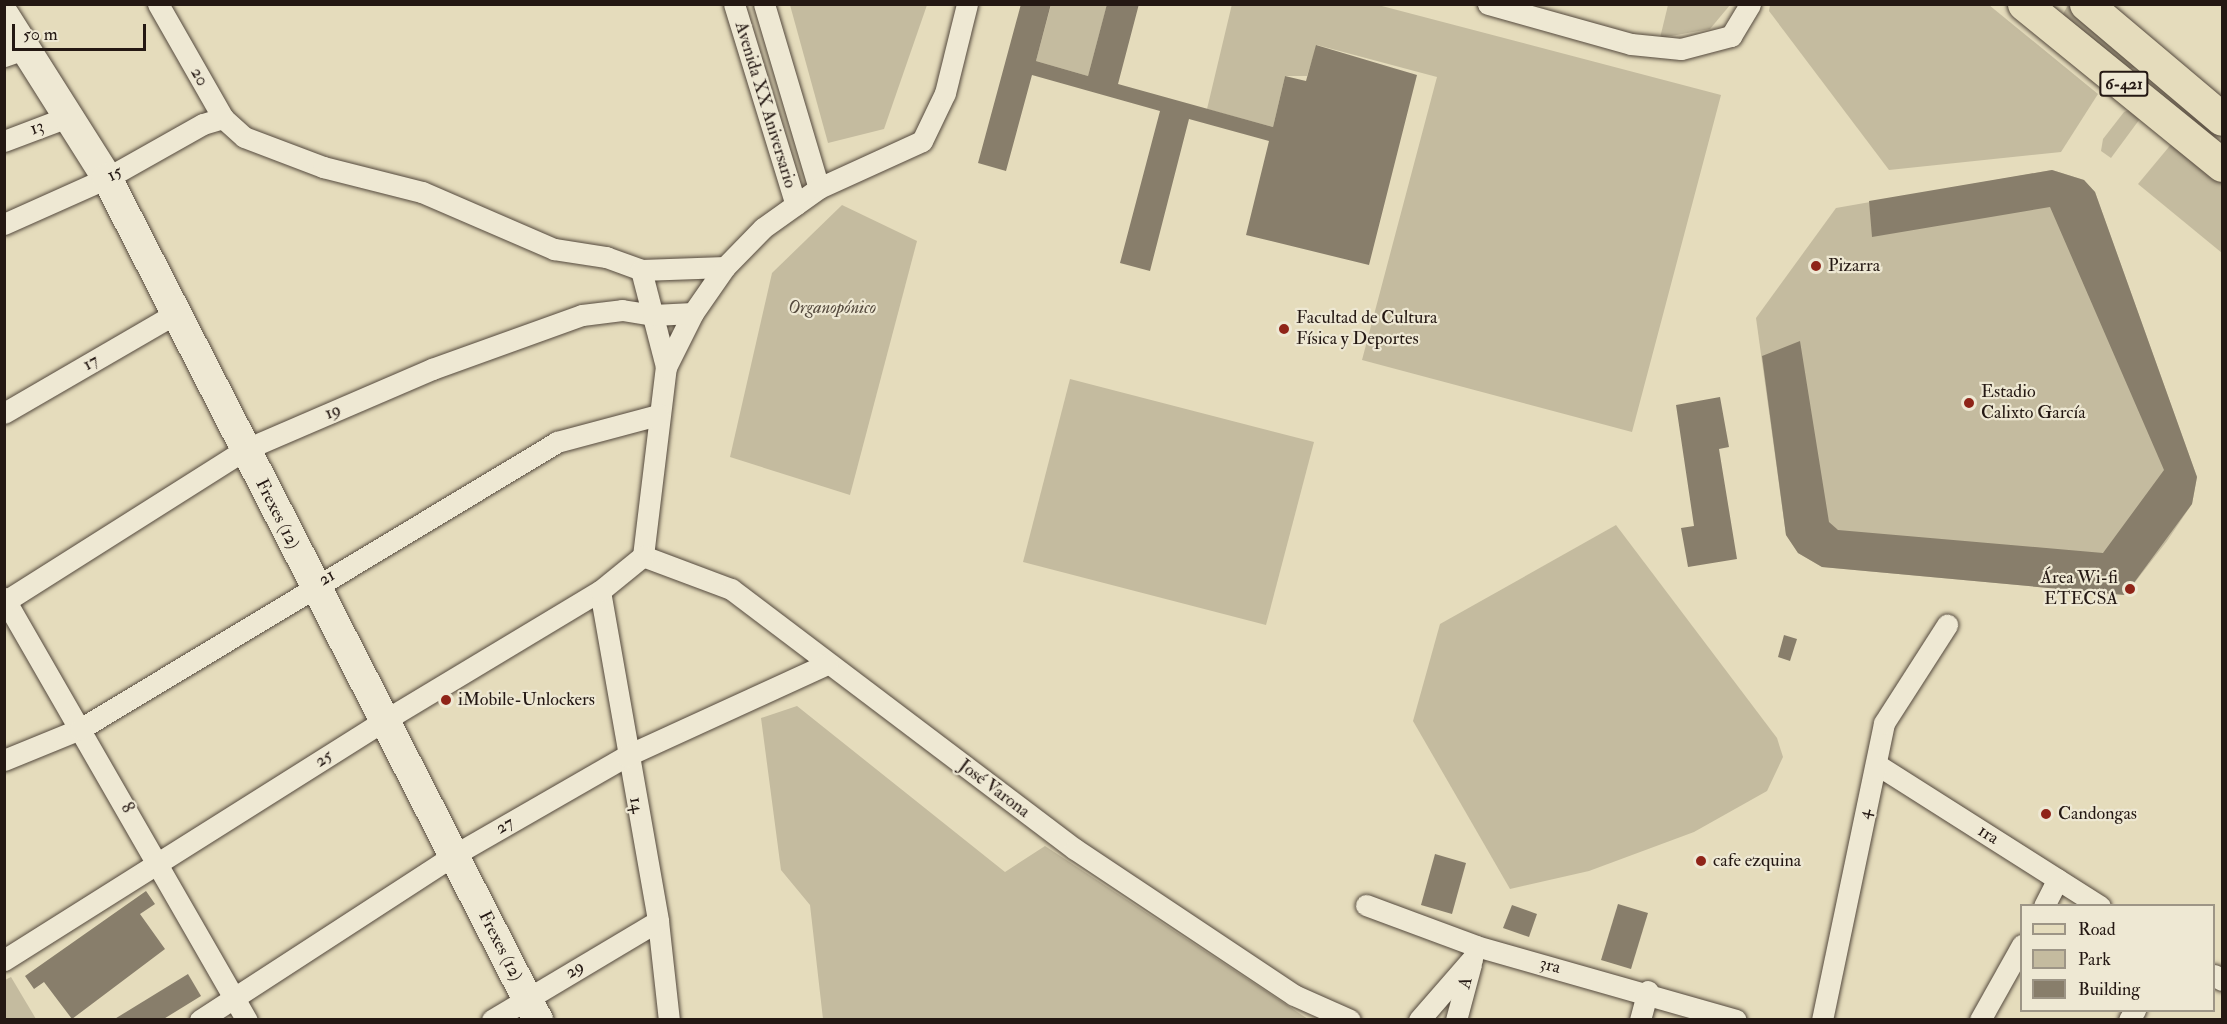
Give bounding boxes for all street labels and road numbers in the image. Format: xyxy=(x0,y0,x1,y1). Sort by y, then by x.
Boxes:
street label: Avenida XX Aniversario xyxy=(729,19,801,191)
street label: 20 xyxy=(185,64,213,90)
road number: 6-421 xyxy=(2098,71,2150,97)
street label: 13 xyxy=(27,116,47,140)
street label: 15 xyxy=(104,161,126,187)
street label: 17 xyxy=(79,350,103,376)
street label: 19 xyxy=(322,399,344,425)
street label: Frexes (12) xyxy=(250,475,304,553)
street label: 21 xyxy=(315,565,339,591)
street label: 25 xyxy=(311,745,337,773)
street label: José Varona xyxy=(954,755,1034,823)
street label: 14 xyxy=(624,795,648,815)
street label: 8 xyxy=(116,799,138,817)
street label: 4 xyxy=(1853,807,1877,821)
street label: 27 xyxy=(492,812,518,840)
street label: 1ra xyxy=(1974,820,2002,850)
street label: Frexes (12) xyxy=(473,907,527,985)
street label: 3ra xyxy=(1537,953,1563,979)
street label: 29 xyxy=(562,956,588,984)
street label: A xyxy=(1454,975,1478,991)

